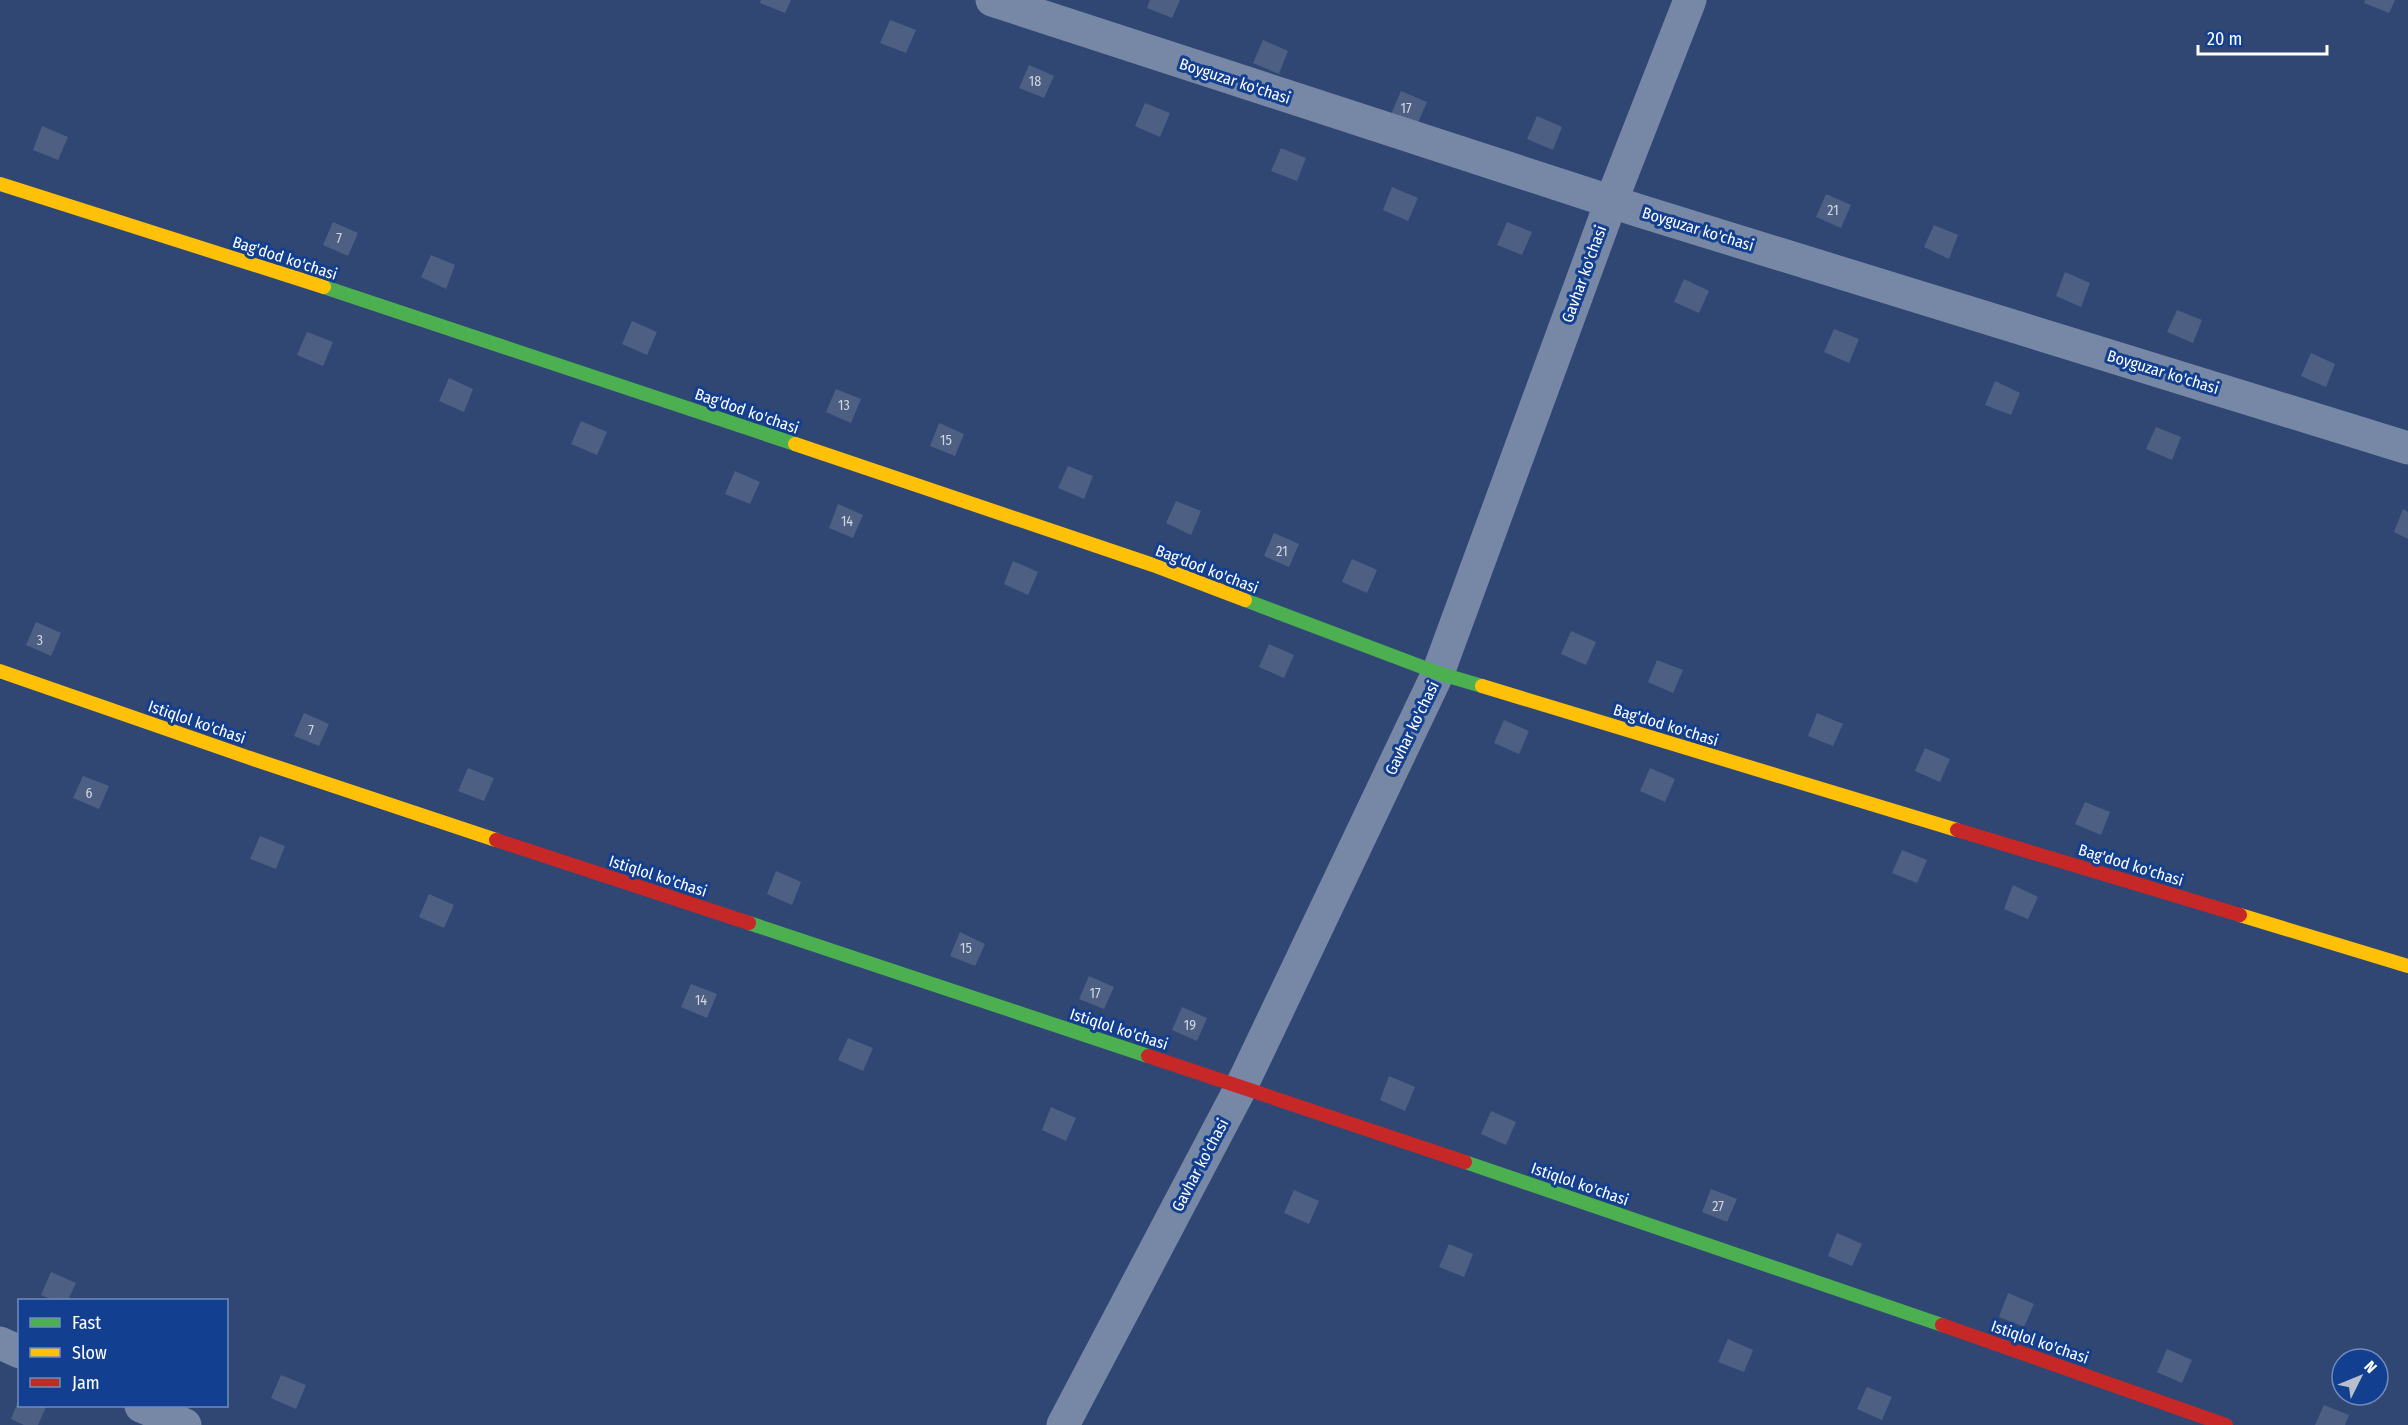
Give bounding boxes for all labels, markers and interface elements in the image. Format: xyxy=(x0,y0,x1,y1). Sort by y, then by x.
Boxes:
scale bar xyxy=(2198,18,2327,56)
text: 20 m xyxy=(2207,28,2242,50)
street label: Boyguzar ko'chasi xyxy=(1177,54,1293,108)
house number: 18 xyxy=(1029,73,1041,90)
house number: 17 xyxy=(1400,100,1412,117)
house number: 21 xyxy=(1827,202,1839,219)
street label: Boyguzar ko'chasi xyxy=(1640,203,1756,255)
street label: Gavhar ko'chasi xyxy=(1558,223,1610,325)
house number: 7 xyxy=(336,230,342,247)
street label: Bag'dod ko'chasi xyxy=(230,232,340,284)
street label: Boyguzar ko'chasi xyxy=(2105,346,2221,398)
street label: Bag'dod ko'chasi xyxy=(692,384,802,438)
house number: 13 xyxy=(838,397,850,414)
house number: 15 xyxy=(940,432,952,449)
house number: 14 xyxy=(841,513,853,530)
street label: Bag'dod ko'chasi xyxy=(1153,541,1261,597)
house number: 21 xyxy=(1276,543,1288,560)
house number: 3 xyxy=(37,632,43,649)
street label: Gavhar ko'chasi xyxy=(1381,678,1443,778)
street label: Istiqlol ko'chasi xyxy=(146,696,248,748)
street label: Bag'dod ko'chasi xyxy=(1611,700,1721,750)
house number: 7 xyxy=(308,722,314,739)
house number: 6 xyxy=(86,785,93,802)
street label: Bag'dod ko'chasi xyxy=(2076,840,2186,890)
street label: Istiqlol ko'chasi xyxy=(607,851,709,901)
house number: 15 xyxy=(960,940,972,957)
house number: 17 xyxy=(1089,985,1101,1002)
house number: 14 xyxy=(695,992,707,1009)
street label: Istiqlol ko'chasi xyxy=(1068,1004,1170,1054)
house number: 19 xyxy=(1184,1017,1196,1034)
street label: Gavhar ko'chasi xyxy=(1168,1115,1232,1215)
street label: Istiqlol ko'chasi xyxy=(1529,1158,1631,1210)
house number: 27 xyxy=(1712,1198,1724,1215)
legend xyxy=(18,1299,228,1407)
text: Fast xyxy=(72,1312,101,1334)
street label: Istiqlol ko'chasi xyxy=(1989,1316,2091,1368)
text: Slow xyxy=(72,1342,107,1364)
north arrow xyxy=(2330,1347,2390,1407)
text: N xyxy=(2360,1357,2381,1377)
text: Jam xyxy=(72,1372,100,1394)

